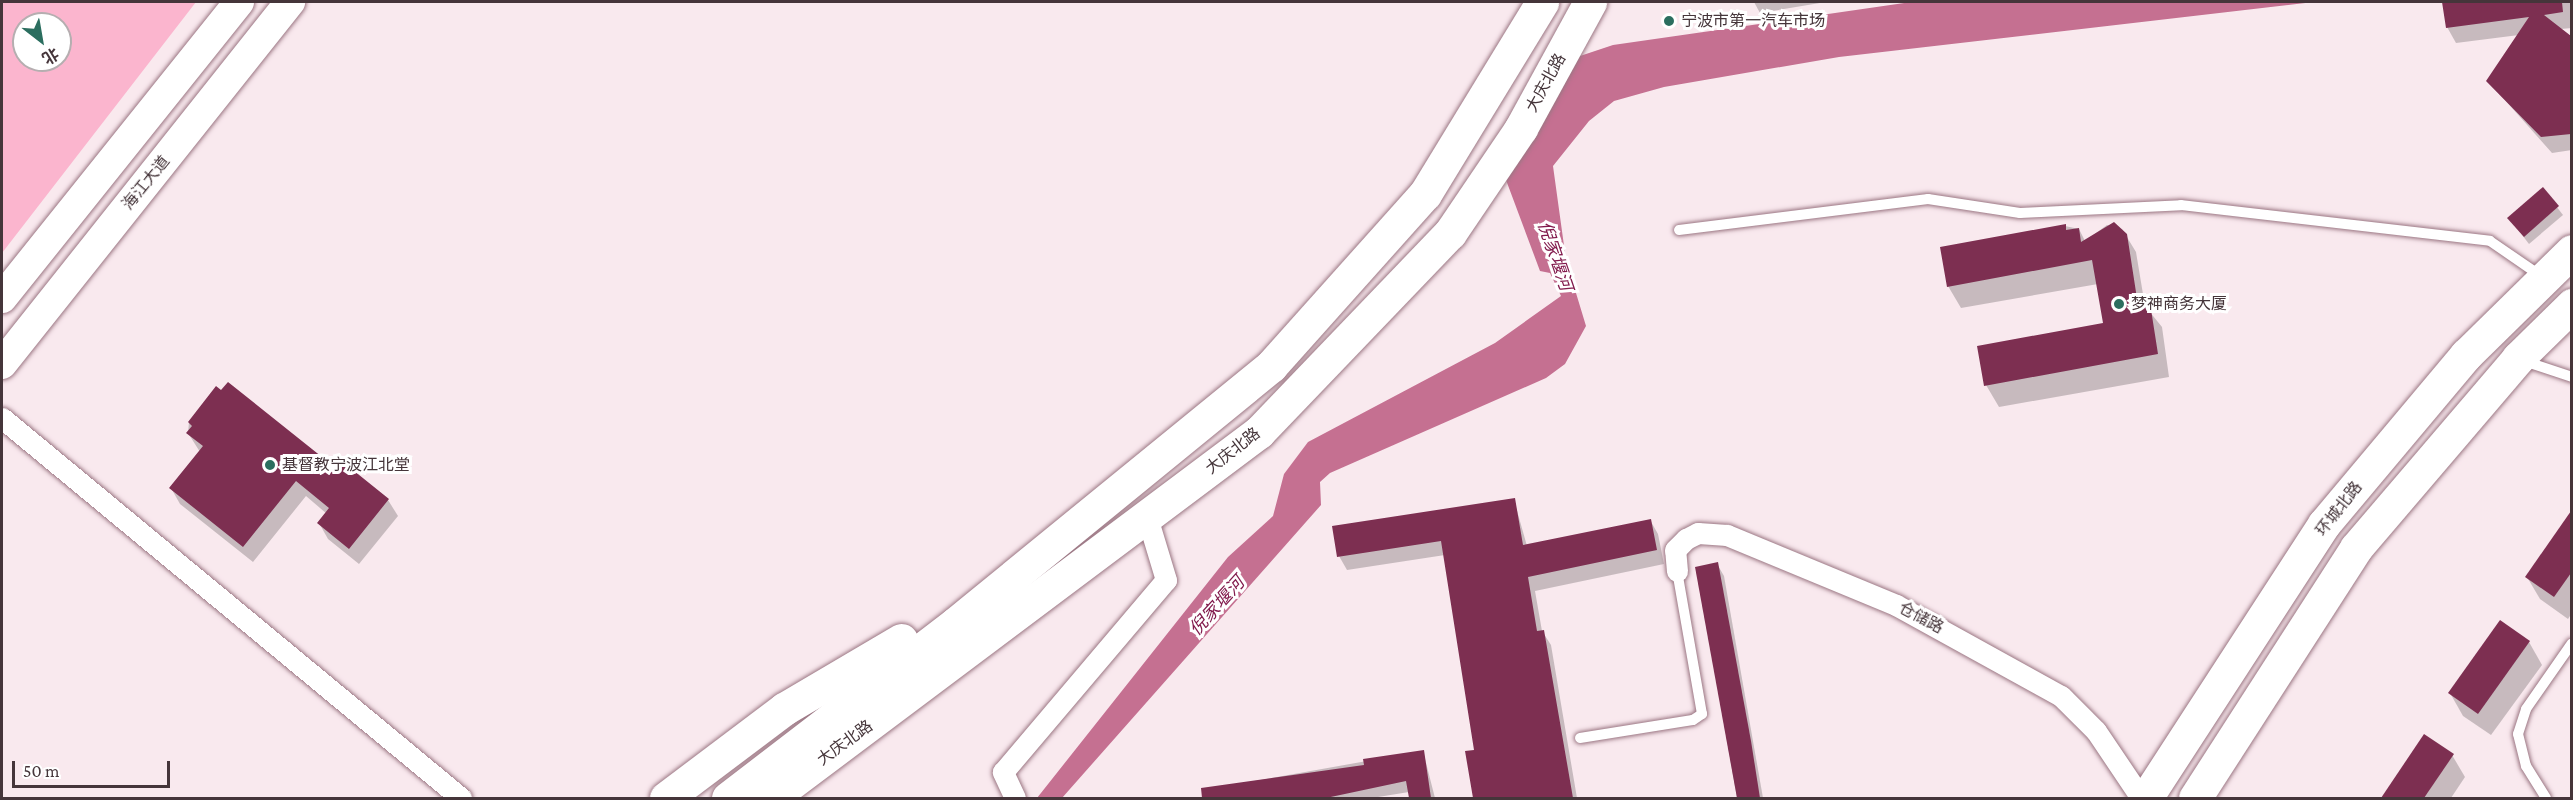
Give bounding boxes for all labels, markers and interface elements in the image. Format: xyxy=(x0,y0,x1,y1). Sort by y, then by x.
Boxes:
place label: 宁波市第一汽车市场 xyxy=(1681,11,1825,31)
north arrow xyxy=(12,12,72,72)
marker: 宁波市第一汽车市场 xyxy=(1662,14,1676,28)
text: 北 xyxy=(39,45,62,68)
street label: 大庆北路 xyxy=(1522,50,1570,116)
street label: 海江大道 xyxy=(118,152,174,214)
water label: 倪家堰河 xyxy=(1533,218,1577,294)
place label: 梦神商务大厦 xyxy=(2131,294,2227,314)
marker: 梦神商务大厦 xyxy=(2112,297,2126,311)
street label: 大庆北路 xyxy=(1202,424,1264,478)
place label: 基督教宁波江北堂 xyxy=(282,455,410,475)
marker: 基督教宁波江北堂 xyxy=(263,458,277,472)
street label: 环城北路 xyxy=(2312,478,2366,540)
water label: 倪家堰河 xyxy=(1185,572,1249,640)
street label: 仓储路 xyxy=(1895,598,1947,638)
street label: 大庆北路 xyxy=(813,716,877,770)
scale bar xyxy=(15,749,172,787)
text: 50 m xyxy=(23,761,60,781)

